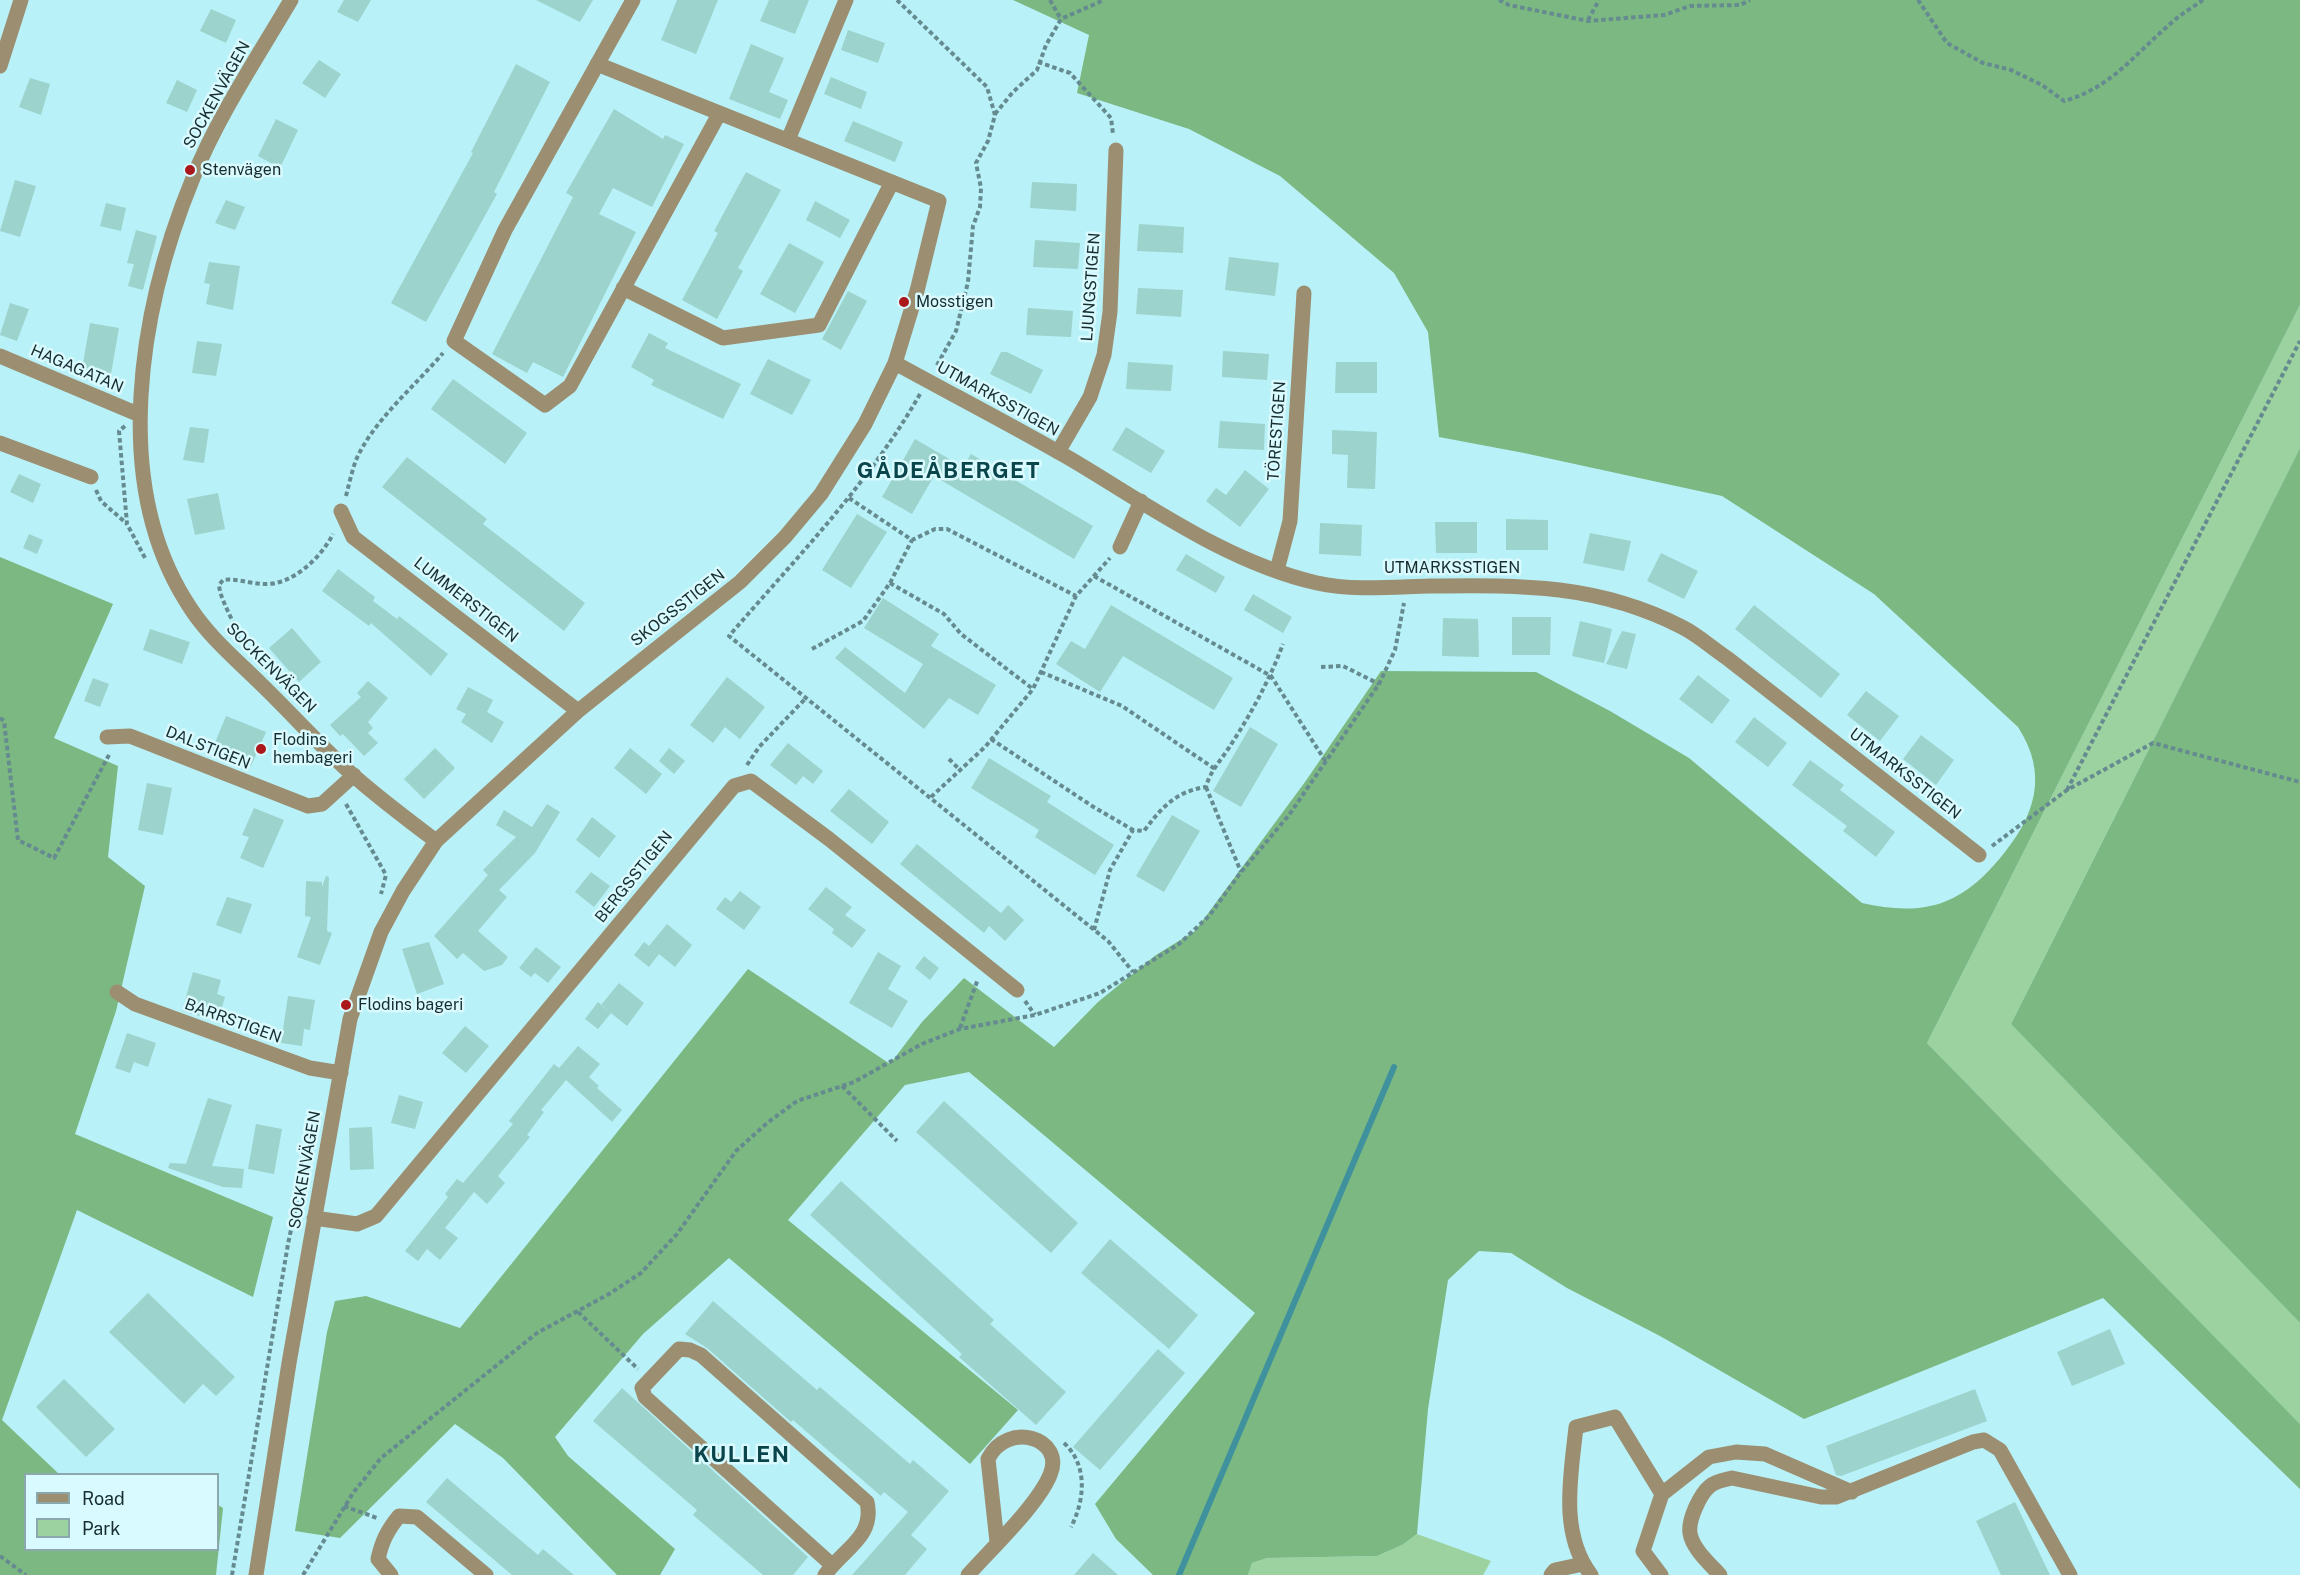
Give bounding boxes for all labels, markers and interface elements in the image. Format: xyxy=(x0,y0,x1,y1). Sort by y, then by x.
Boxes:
street label: SOCKENVÄGEN xyxy=(180,38,254,152)
place label: Stenvägen xyxy=(202,160,281,180)
marker: Stenvägen xyxy=(183,163,197,177)
street label: LJUNGSTIGEN xyxy=(1078,232,1104,342)
place label: Mosstigen xyxy=(916,292,993,312)
marker: Mosstigen xyxy=(897,295,911,309)
street label: HAGAGATAN xyxy=(28,341,126,397)
street label: UTMARKSSTIGEN xyxy=(934,357,1062,441)
street label: TÖRESTIGEN xyxy=(1264,380,1290,482)
district label: GÅDEÅBERGET xyxy=(857,458,1041,484)
street label: LUMMERSTIGEN xyxy=(410,553,522,647)
street label: UTMARKSSTIGEN xyxy=(1384,558,1520,578)
street label: SKOGSSTIGEN xyxy=(627,565,729,651)
street label: SOCKENVÄGEN xyxy=(222,619,320,717)
street label: DALSTIGEN xyxy=(163,722,253,774)
street label: UTMARKSSTIGEN xyxy=(1845,724,1965,824)
place label: Flodins hembageri xyxy=(273,730,352,768)
marker: Flodins hembageri xyxy=(254,742,268,756)
street label: BERGSSTIGEN xyxy=(591,827,677,927)
street label: BARRSTIGEN xyxy=(182,995,284,1047)
place label: Flodins bageri xyxy=(358,995,463,1015)
marker: Flodins bageri xyxy=(339,998,353,1012)
street label: SOCKENVÄGEN xyxy=(285,1109,325,1231)
district label: KULLEN xyxy=(694,1442,790,1468)
legend xyxy=(24,1473,219,1551)
text: Road xyxy=(82,1488,125,1509)
text: Park xyxy=(82,1518,120,1539)

